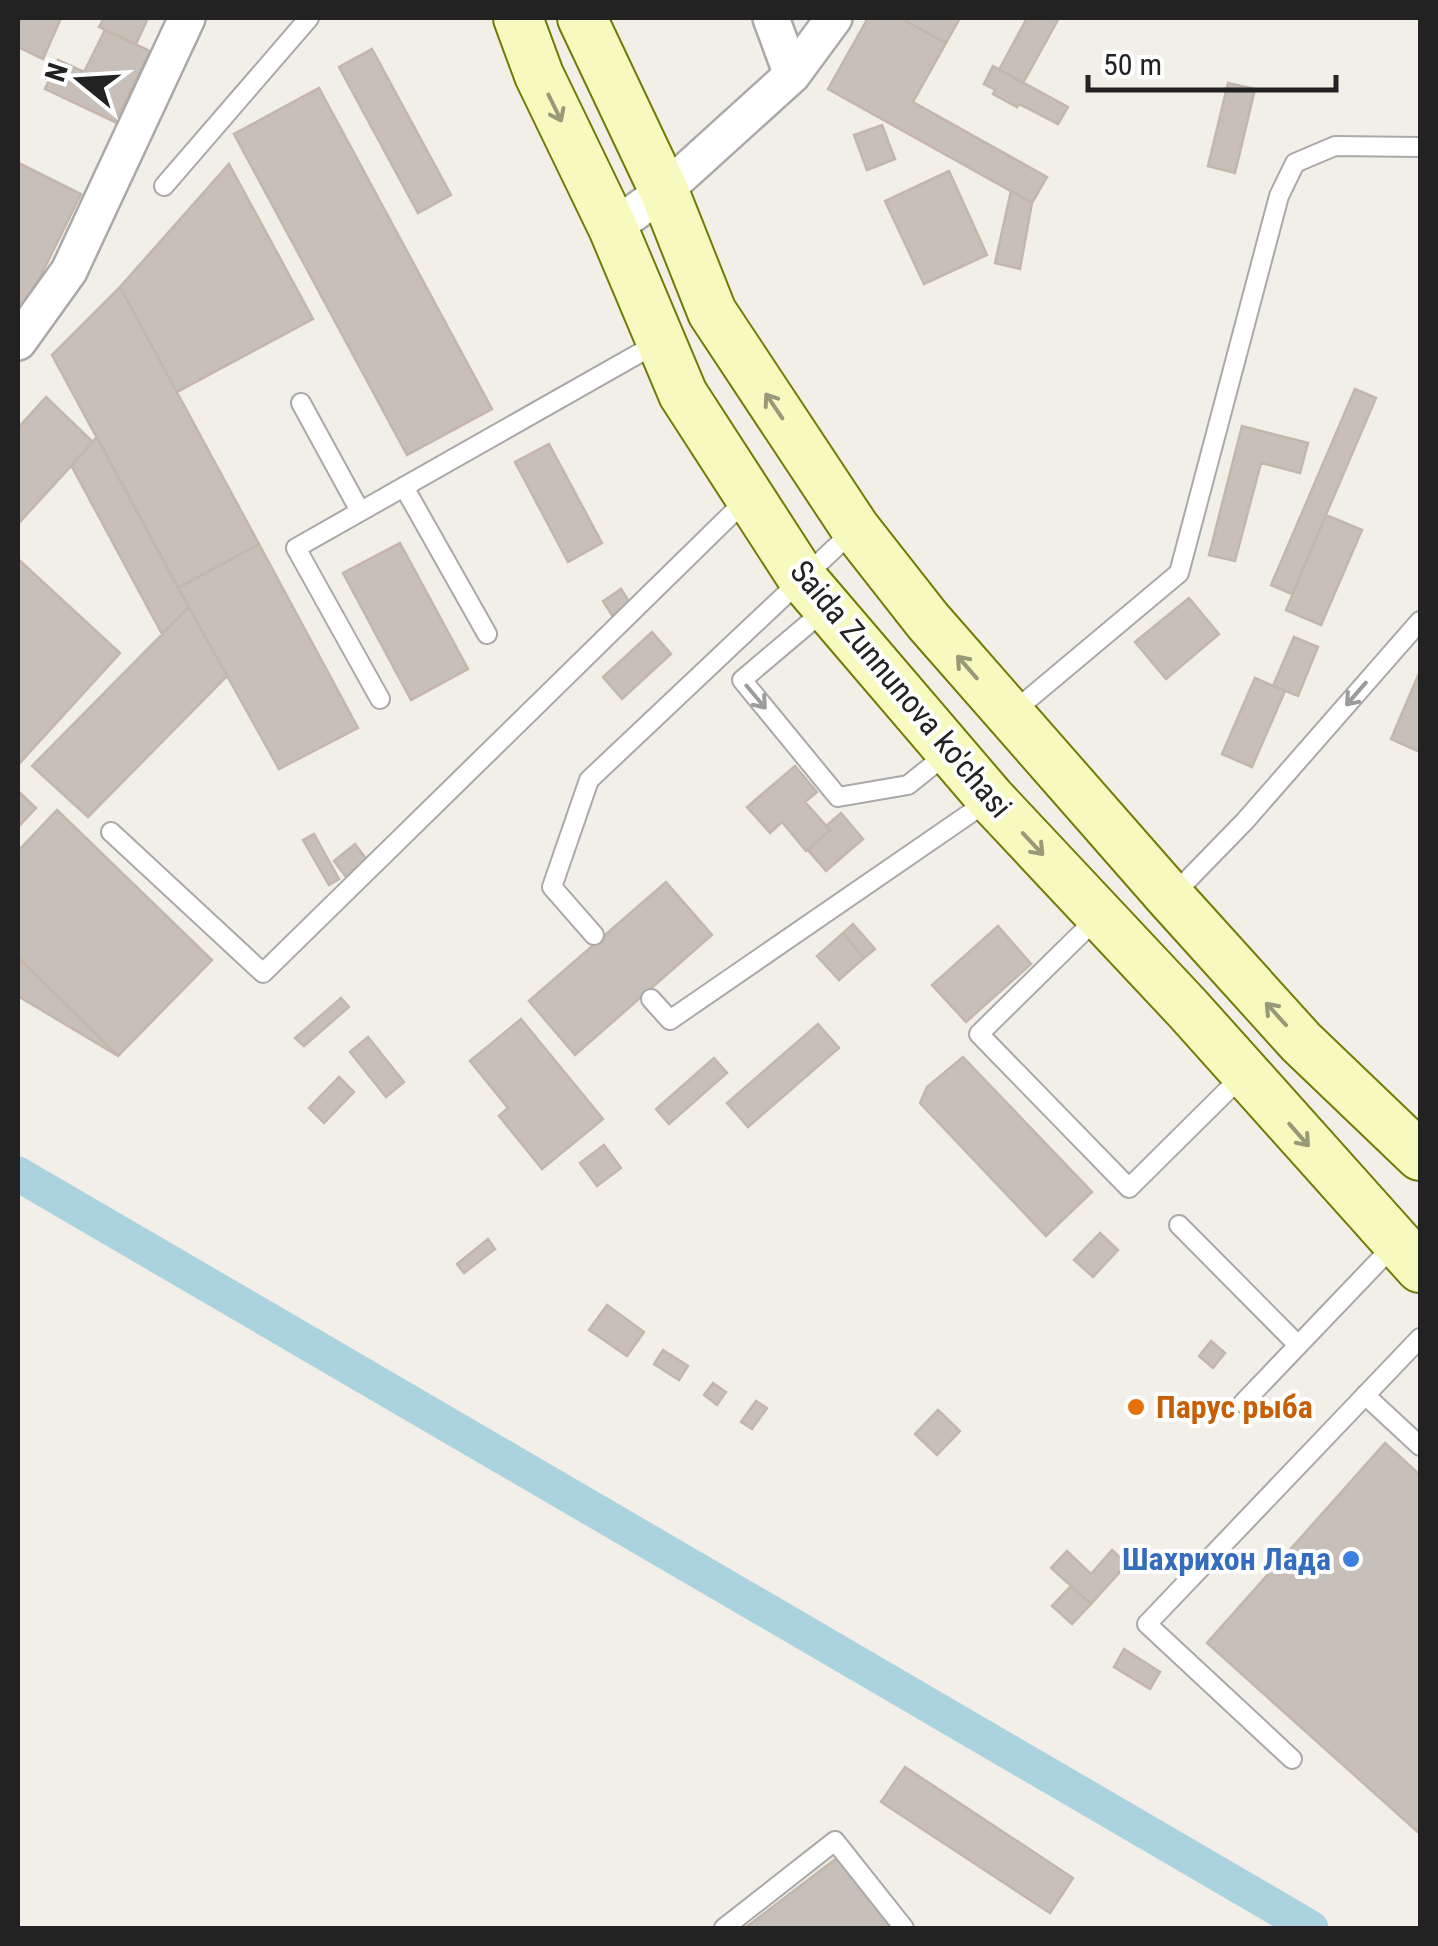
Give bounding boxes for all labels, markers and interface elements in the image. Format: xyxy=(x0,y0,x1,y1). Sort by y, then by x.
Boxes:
north arrow xyxy=(30,30,130,130)
scale bar xyxy=(1088,30,1336,92)
text: 50 m xyxy=(1103,47,1162,82)
text: N xyxy=(38,59,75,86)
one-way arrow xyxy=(546,92,565,122)
one-way arrow xyxy=(764,393,784,420)
street label: Saida Zunnunova ko'chasi xyxy=(782,553,1020,825)
one-way arrow xyxy=(956,655,979,680)
one-way arrow xyxy=(1345,681,1368,706)
one-way arrow xyxy=(745,683,767,709)
one-way arrow xyxy=(1021,831,1045,855)
one-way arrow xyxy=(1265,1002,1288,1027)
one-way arrow xyxy=(1288,1122,1310,1148)
place label: Парус рыба xyxy=(1156,1388,1313,1426)
marker: Парус рыба xyxy=(1125,1396,1147,1418)
place label: Шахрихон Лада xyxy=(1122,1540,1331,1578)
marker: Шахрихон Лада xyxy=(1340,1548,1362,1570)

